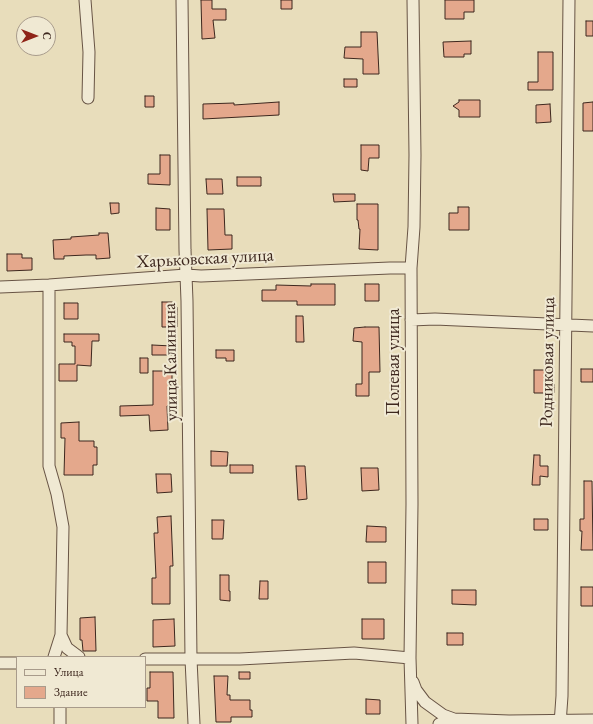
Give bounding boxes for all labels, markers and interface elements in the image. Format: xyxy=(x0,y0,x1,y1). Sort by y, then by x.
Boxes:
north arrow xyxy=(16,16,56,56)
text: С xyxy=(40,32,54,40)
street label: Харьковская улица xyxy=(136,245,274,273)
street label: Родниковая улица xyxy=(536,297,560,427)
street label: улица Калинина xyxy=(159,303,183,421)
street label: Полевая улица xyxy=(383,308,405,416)
legend xyxy=(16,656,146,708)
text: Улица xyxy=(54,664,84,680)
text: Здание xyxy=(54,684,88,700)

